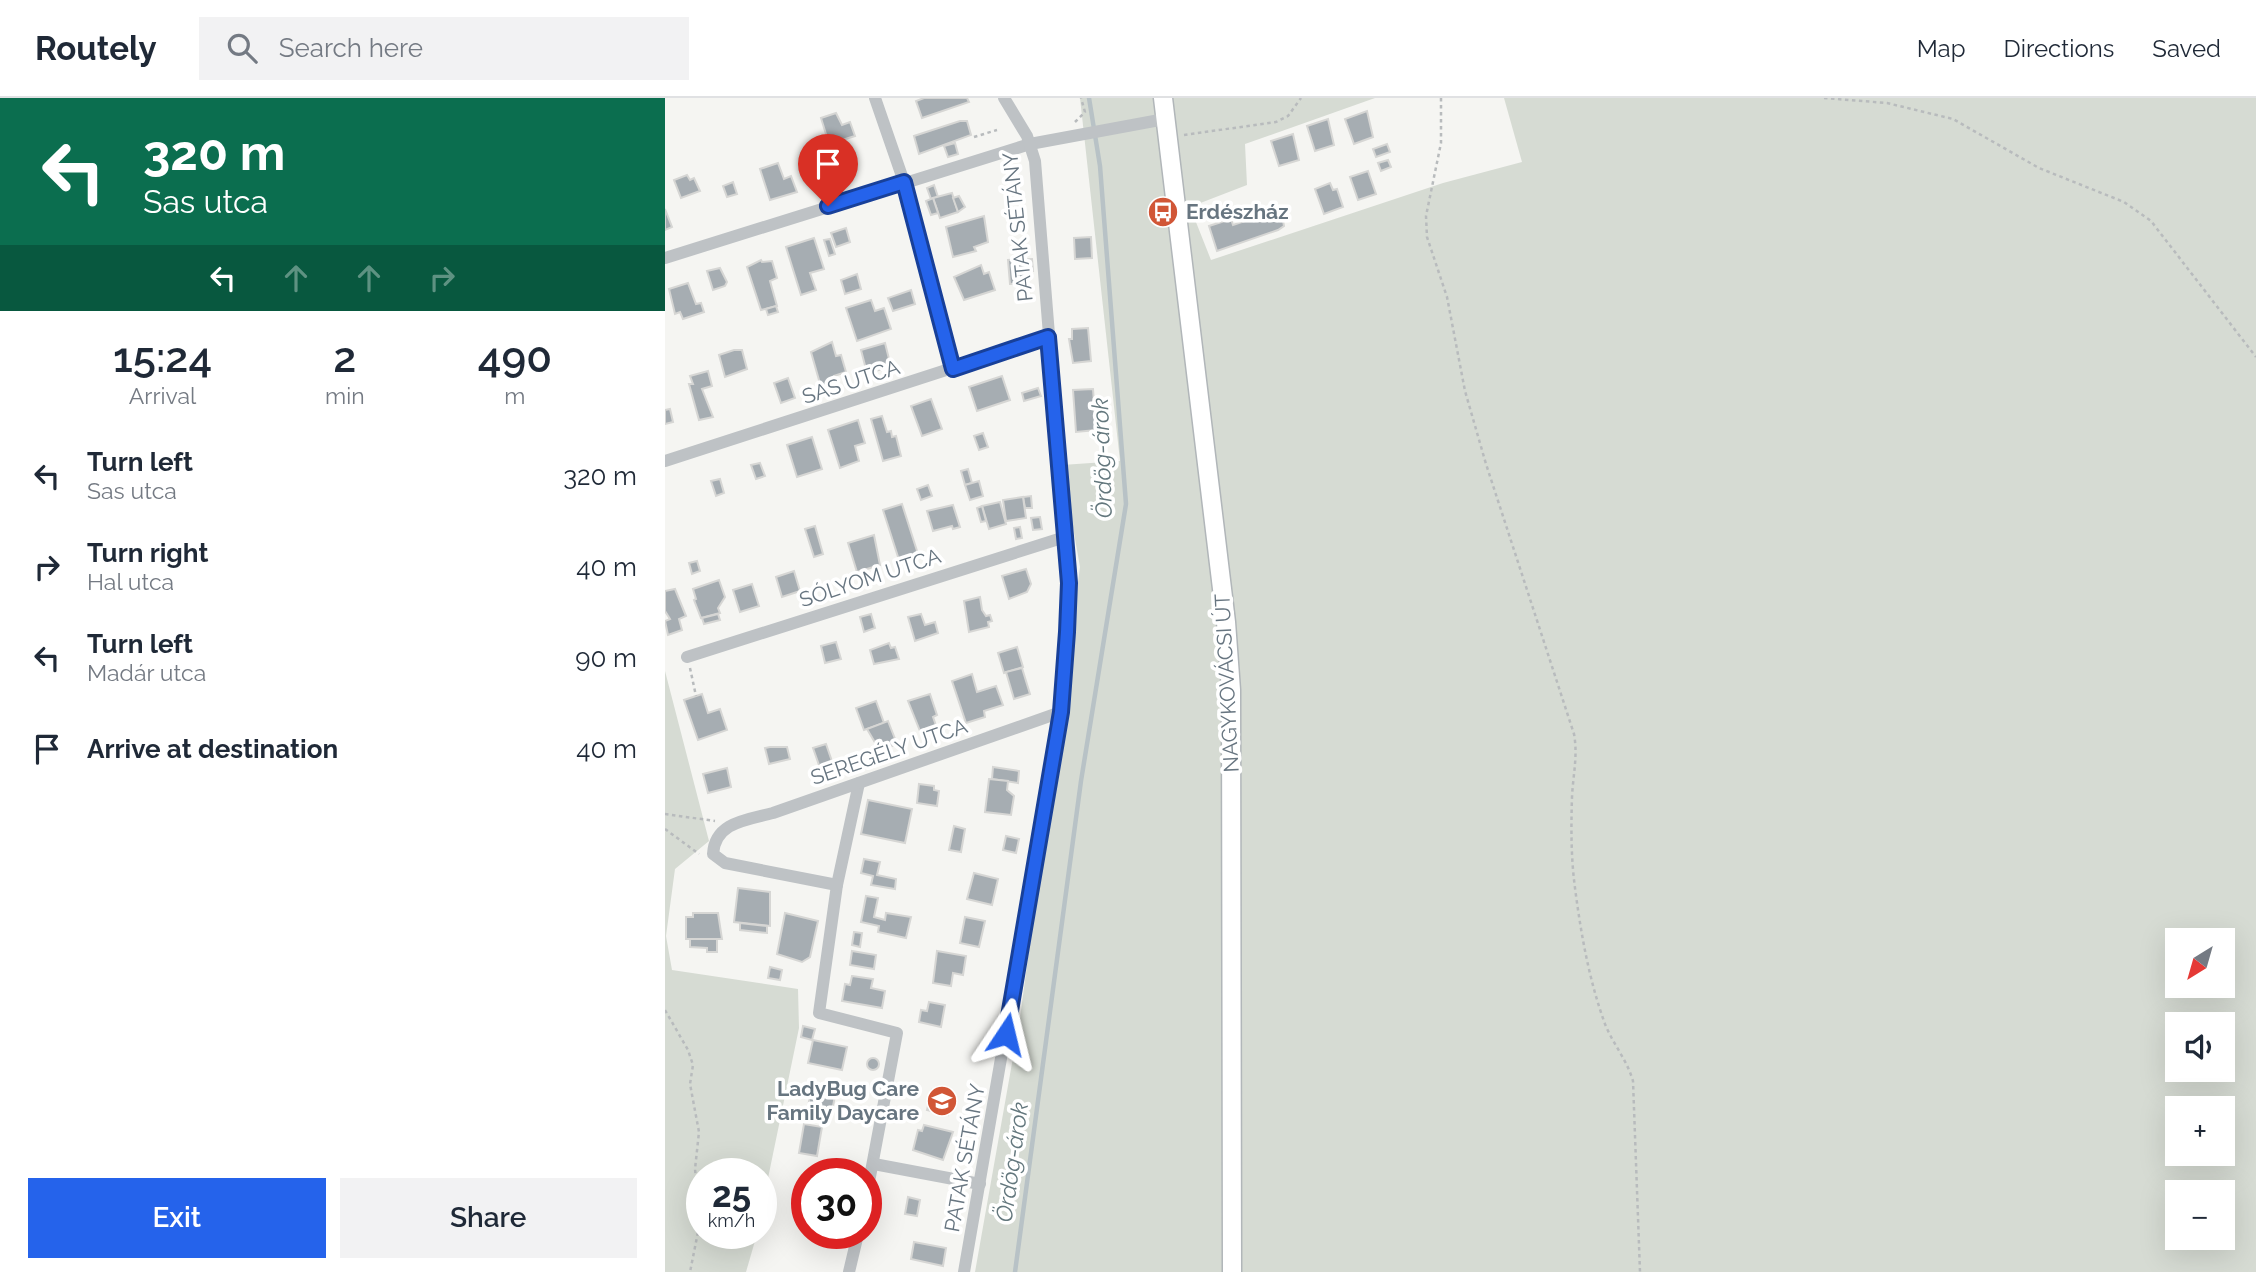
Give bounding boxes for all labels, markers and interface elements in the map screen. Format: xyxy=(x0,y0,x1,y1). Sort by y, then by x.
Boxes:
search box xyxy=(199,17,689,80)
text: Routely xyxy=(35,29,157,68)
icon: search xyxy=(223,29,261,67)
text: Search here xyxy=(279,33,423,63)
text: Map xyxy=(1917,34,1966,63)
text: Directions xyxy=(2004,34,2114,63)
text: Saved xyxy=(2152,34,2221,63)
text: 320 m xyxy=(143,124,285,181)
icon: left xyxy=(28,126,119,217)
pin xyxy=(798,134,858,206)
icon: arrive xyxy=(809,145,847,183)
street label: PATAK SÉTÁNY xyxy=(997,151,1038,303)
text: Sas utca xyxy=(143,183,268,220)
bus stop icon: Erdészház xyxy=(1146,195,1180,229)
place label: Erdészház xyxy=(1186,199,1289,224)
icon: left xyxy=(204,259,242,297)
icon: ahead xyxy=(277,259,315,297)
icon: ahead xyxy=(350,259,388,297)
icon: right xyxy=(423,259,461,297)
text: 15:24 xyxy=(113,333,212,382)
text: 2 xyxy=(333,333,356,382)
text: 490 xyxy=(478,333,552,382)
street label: SAS UTCA xyxy=(799,354,903,409)
text: Arrival xyxy=(129,382,196,409)
text: min xyxy=(325,382,365,409)
text: m xyxy=(504,382,525,409)
water label: Ördög-árok xyxy=(1086,397,1117,519)
text: Turn left xyxy=(87,447,193,477)
icon: left xyxy=(28,457,66,495)
text: 320 m xyxy=(563,461,637,491)
text: Sas utca xyxy=(87,477,177,504)
text: Turn right xyxy=(87,538,208,568)
street label: SÓLYOM UTCA xyxy=(796,543,944,612)
icon: right xyxy=(28,548,66,586)
text: 40 m xyxy=(576,552,637,582)
text: Hal utca xyxy=(87,568,174,595)
street label: NAGYKOVÁCSI ÚT xyxy=(1209,593,1244,773)
text: Turn left xyxy=(87,629,193,659)
icon: left xyxy=(28,639,66,677)
text: 90 m xyxy=(575,643,637,673)
text: Madár utca xyxy=(87,659,206,686)
street label: SEREGÉLY UTCA xyxy=(807,713,971,790)
icon: arrive xyxy=(28,730,66,768)
text: Arrive at destination xyxy=(87,734,338,764)
text: 40 m xyxy=(576,734,637,764)
north arrow xyxy=(2165,928,2235,998)
map controls xyxy=(2165,928,2235,1250)
position arrow xyxy=(969,997,1043,1071)
button: sound xyxy=(2165,1012,2235,1082)
place label: LadyBug Care Family Daycare xyxy=(767,1076,919,1125)
street label: PATAK SÉTÁNY xyxy=(939,1082,990,1234)
school or university icon: LadyBug Care Family Daycare xyxy=(925,1084,959,1118)
button: + xyxy=(2165,1096,2235,1166)
water label: Ördög-árok xyxy=(990,1100,1033,1224)
speed limit sign: 30 xyxy=(791,1158,882,1249)
text: 25 xyxy=(712,1174,751,1215)
button: Exit xyxy=(28,1178,326,1258)
button: Share xyxy=(340,1178,637,1258)
button: − xyxy=(2165,1180,2235,1250)
text: km/h xyxy=(708,1210,755,1231)

